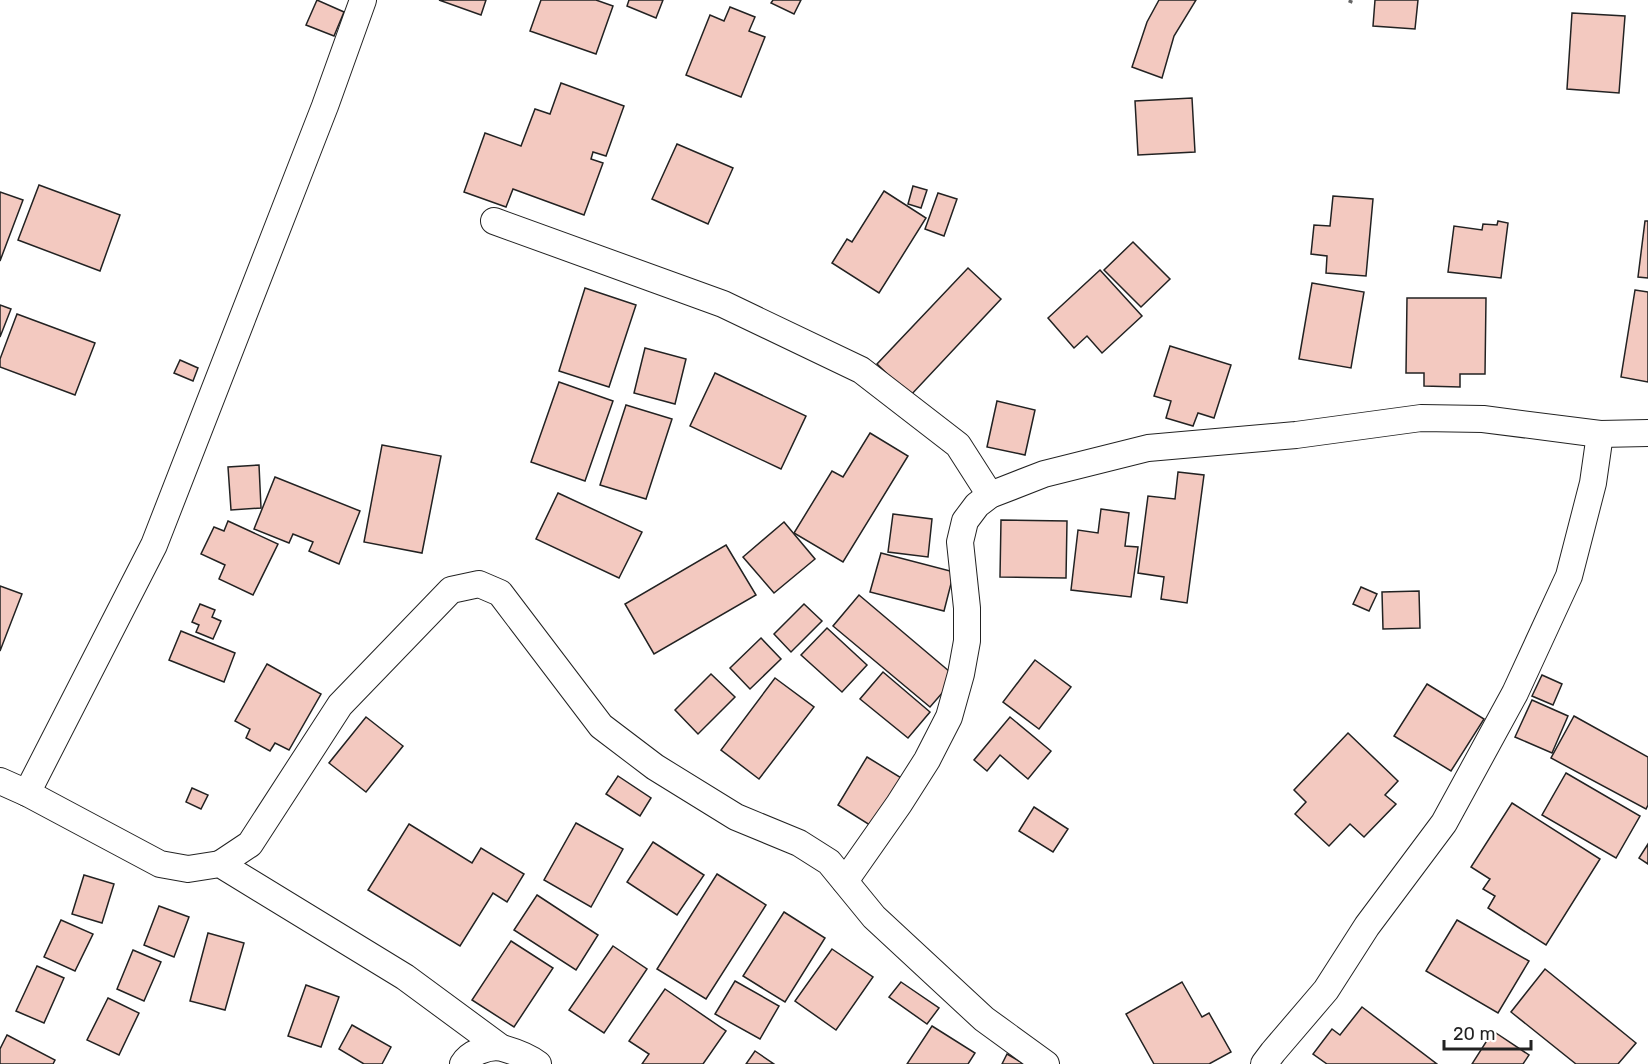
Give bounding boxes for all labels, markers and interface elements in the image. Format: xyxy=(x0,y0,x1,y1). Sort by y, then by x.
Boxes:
scale bar xyxy=(1444,1013,1531,1051)
text: 20 m xyxy=(1453,1023,1495,1045)

